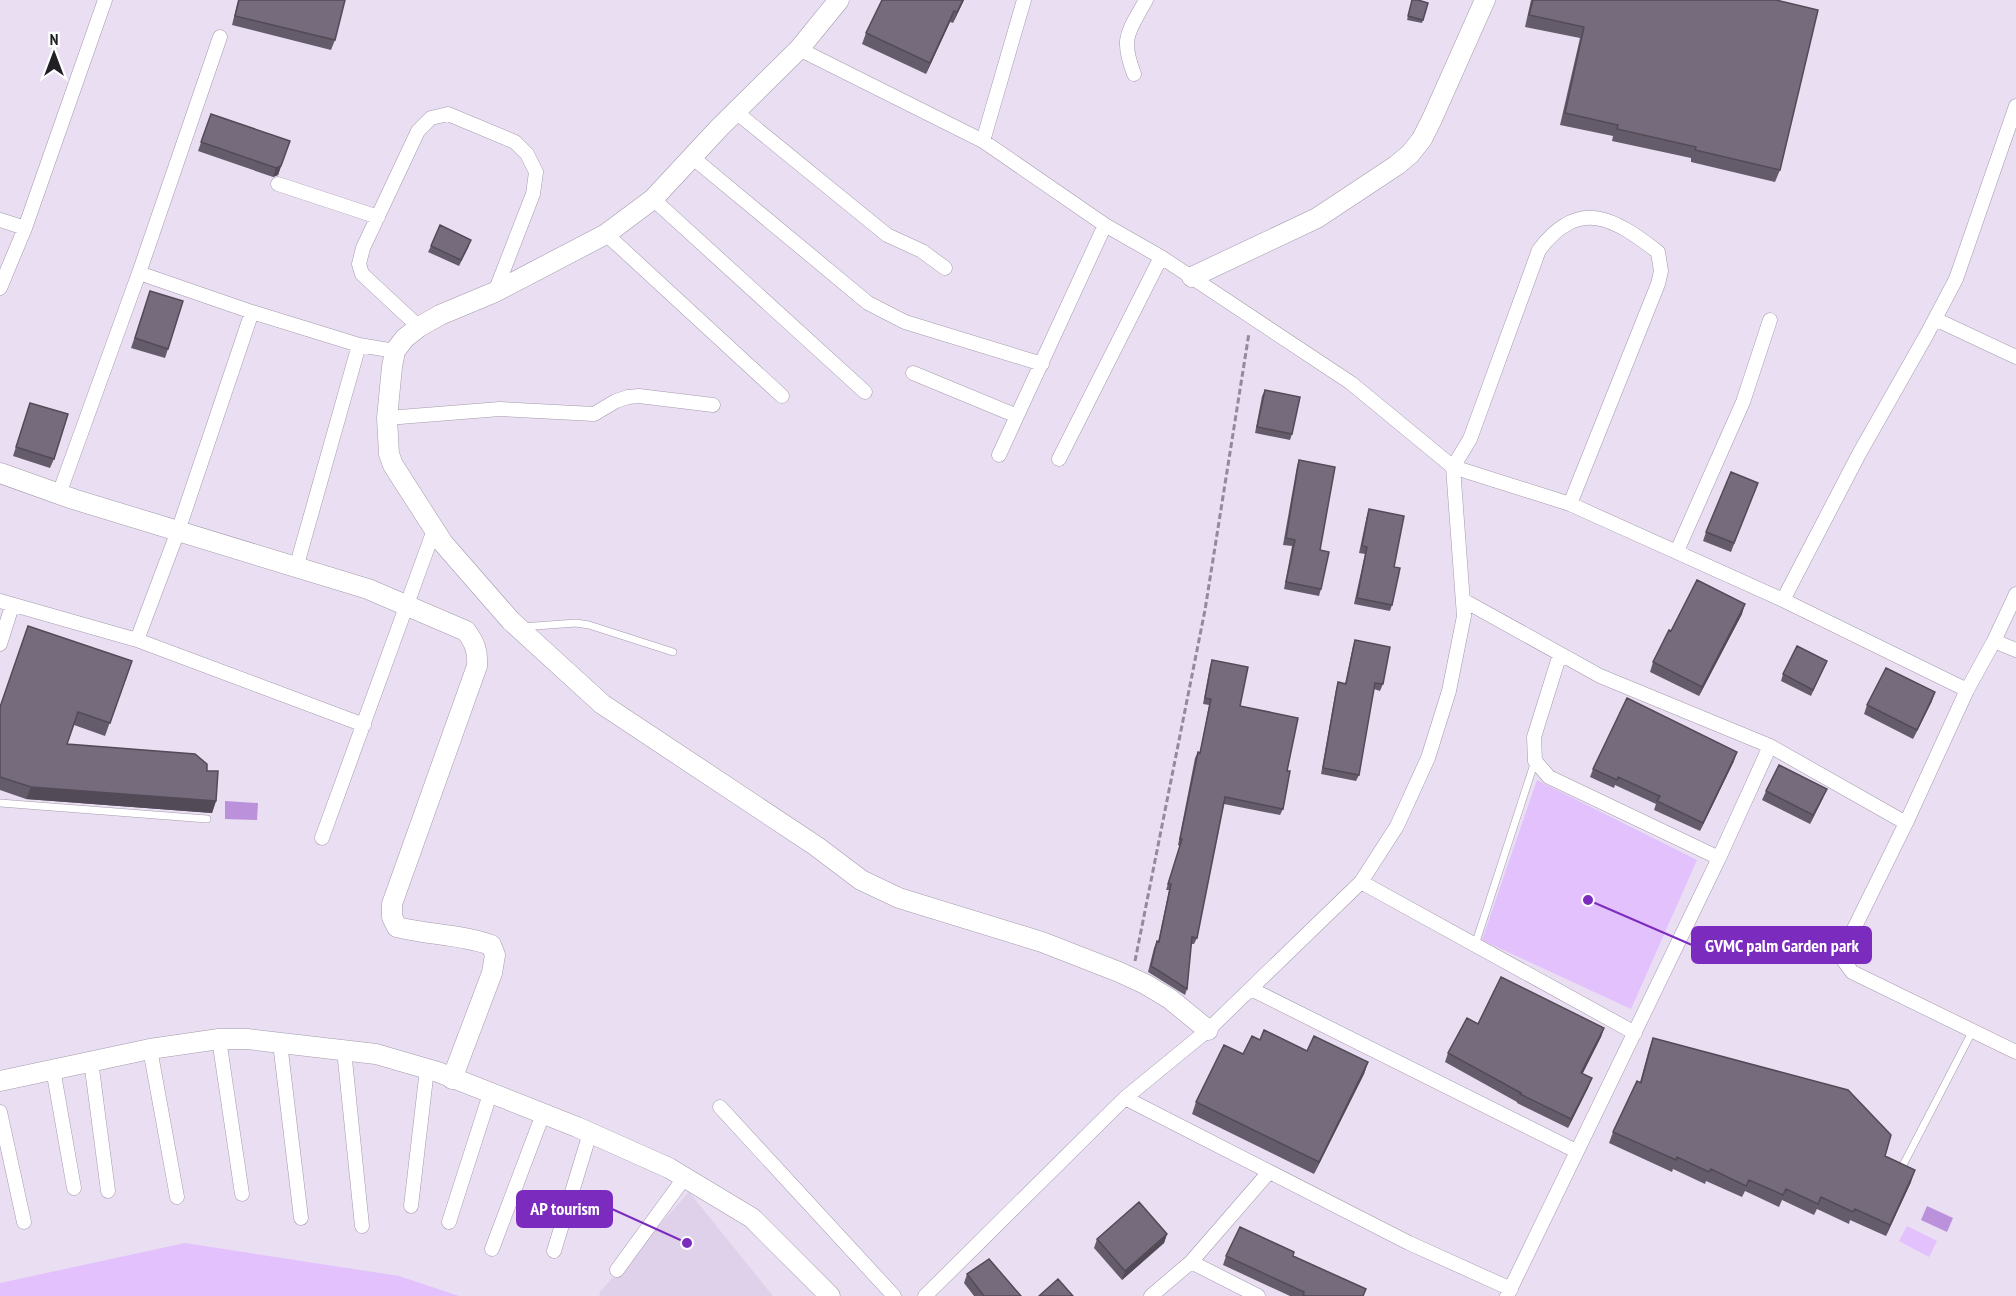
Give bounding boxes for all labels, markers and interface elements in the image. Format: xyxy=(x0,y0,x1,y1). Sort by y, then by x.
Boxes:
north arrow xyxy=(24,24,84,84)
text: N xyxy=(50,29,58,49)
callout: GVMC palm Garden park xyxy=(1692,927,1871,963)
text: GVMC palm Garden park xyxy=(1705,934,1860,957)
callout: AP tourism xyxy=(517,1191,612,1227)
text: AP tourism xyxy=(529,1197,600,1220)

